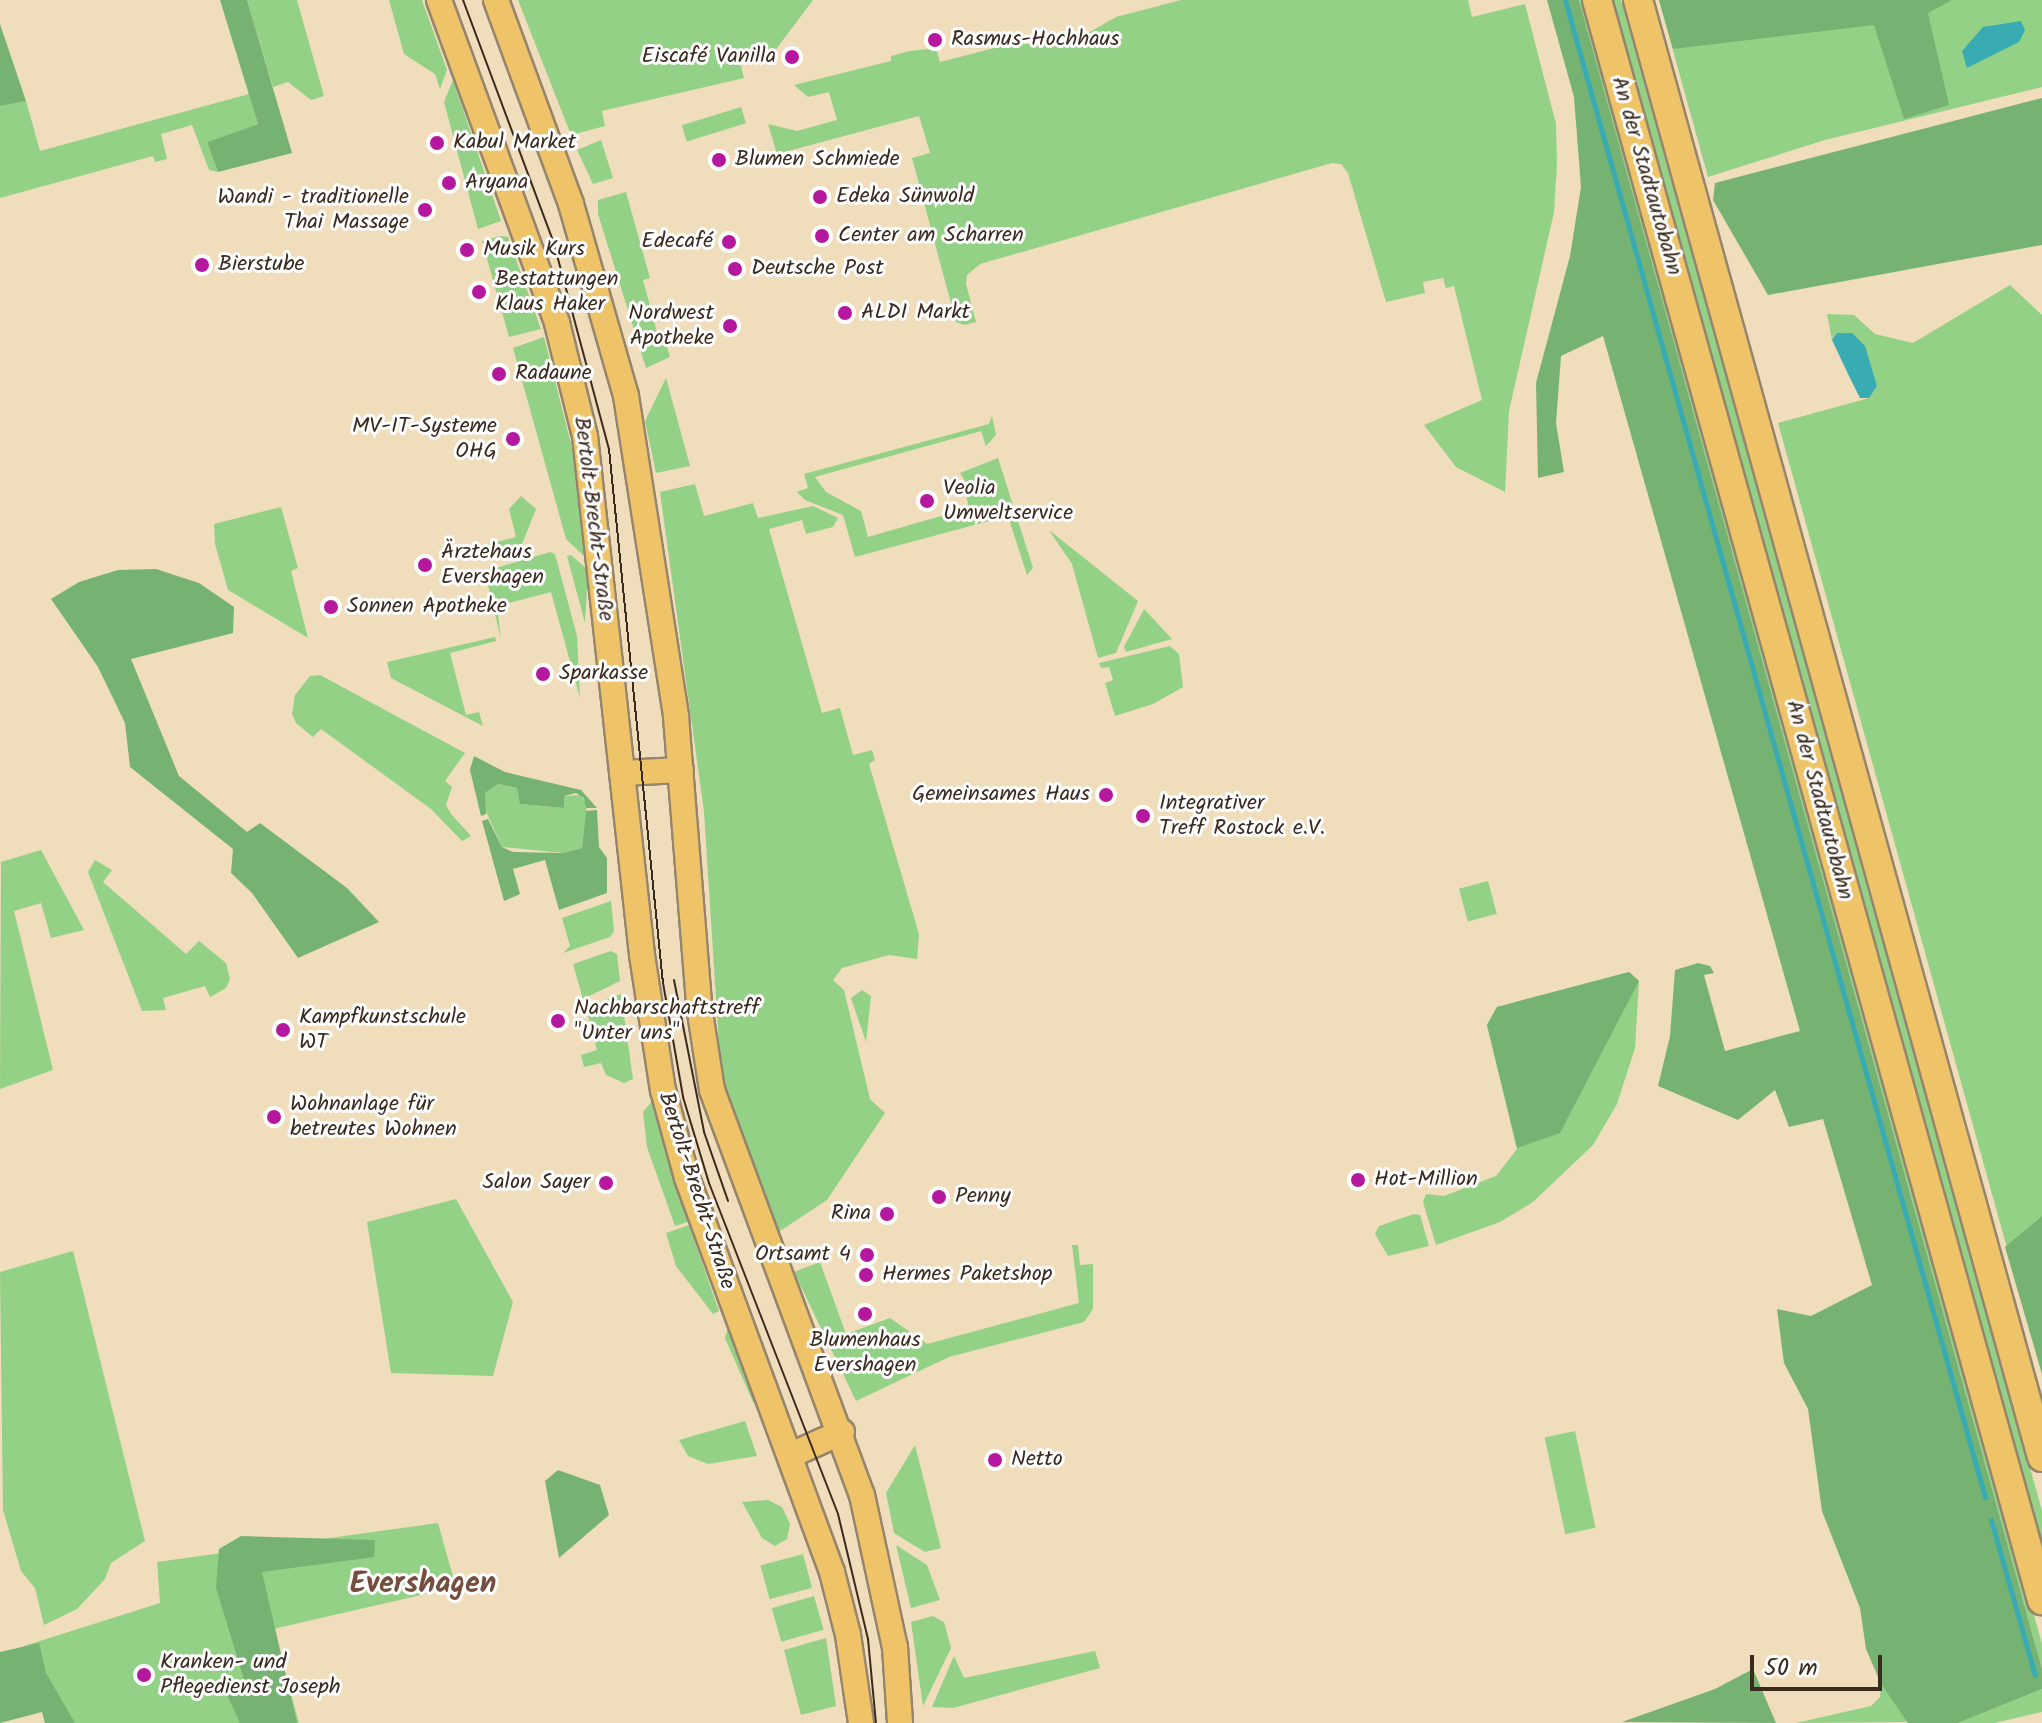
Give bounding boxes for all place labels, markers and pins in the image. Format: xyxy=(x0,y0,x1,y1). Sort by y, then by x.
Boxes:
place label: Rasmus-Hochhaus xyxy=(951,27,1119,53)
marker: Rasmus-Hochhaus xyxy=(926,31,944,49)
place label: Eiscafé Vanilla xyxy=(642,44,776,70)
marker: Eiscafé Vanilla xyxy=(783,48,801,66)
place label: Kabul Market xyxy=(453,130,576,156)
marker: Kabul Market xyxy=(428,134,446,152)
place label: Blumen Schmiede xyxy=(735,147,900,173)
marker: Blumen Schmiede xyxy=(710,151,728,169)
place label: Aryana xyxy=(465,170,528,196)
marker: Aryana xyxy=(440,174,458,192)
place label: Wandi - traditionelle Thai Massage xyxy=(217,184,409,236)
place label: Edeka Sünwold xyxy=(836,184,974,210)
marker: Edeka Sünwold xyxy=(811,188,829,206)
marker: Wandi - traditionelle Thai Massage xyxy=(416,201,434,219)
place label: Center am Scharren xyxy=(838,223,1024,249)
marker: Center am Scharren xyxy=(813,227,831,245)
place label: Edecafé xyxy=(641,229,713,255)
marker: Edecafé xyxy=(720,233,738,251)
place label: Musik Kurs xyxy=(483,237,585,263)
marker: Musik Kurs xyxy=(458,241,476,259)
place label: Bierstube xyxy=(218,252,304,278)
marker: Bierstube xyxy=(193,256,211,274)
place label: Deutsche Post xyxy=(751,256,884,282)
marker: Deutsche Post xyxy=(726,260,744,278)
place label: Bestattungen Klaus Haker xyxy=(495,266,619,318)
marker: Bestattungen Klaus Haker xyxy=(470,283,488,301)
place label: Nordwest Apotheke xyxy=(628,300,714,352)
place label: ALDI Markt xyxy=(861,300,970,326)
marker: ALDI Markt xyxy=(836,304,854,322)
marker: Nordwest Apotheke xyxy=(721,317,739,335)
place label: Radaune xyxy=(515,361,592,387)
marker: Radaune xyxy=(490,365,508,383)
place label: MV-IT-Systeme OHG xyxy=(352,413,497,464)
marker: MV-IT-Systeme OHG xyxy=(504,430,522,448)
place label: Veolia Umweltservice xyxy=(943,475,1073,526)
marker: Veolia Umweltservice xyxy=(918,492,936,510)
place label: Ärztehaus Evershagen xyxy=(441,539,544,590)
marker: Ärztehaus Evershagen xyxy=(416,556,434,574)
place label: Sonnen Apotheke xyxy=(347,594,507,620)
marker: Sonnen Apotheke xyxy=(322,598,340,616)
place label: Sparkasse xyxy=(559,661,648,687)
marker: Sparkasse xyxy=(534,665,552,683)
place label: Gemeinsames Haus xyxy=(912,782,1090,808)
marker: Gemeinsames Haus xyxy=(1097,786,1115,804)
place label: Integrativer Treff Rostock e.V. xyxy=(1159,790,1325,842)
marker: Integrativer Treff Rostock e.V. xyxy=(1134,807,1152,825)
place label: Nachbarschaftstreff "Unter uns" xyxy=(574,995,760,1046)
place label: Kampfkunstschule WT xyxy=(299,1004,466,1056)
marker: Nachbarschaftstreff "Unter uns" xyxy=(549,1012,567,1030)
marker: Kampfkunstschule WT xyxy=(274,1021,292,1039)
place label: Wohnanlage für betreutes Wohnen xyxy=(290,1091,457,1142)
marker: Wohnanlage für betreutes Wohnen xyxy=(265,1108,283,1126)
place label: Hot-Million xyxy=(1374,1167,1478,1193)
place label: Salon Sayer xyxy=(483,1170,590,1196)
marker: Hot-Million xyxy=(1349,1171,1367,1189)
marker: Salon Sayer xyxy=(597,1174,615,1192)
place label: Penny xyxy=(955,1184,1011,1210)
marker: Penny xyxy=(930,1188,948,1206)
place label: Rina xyxy=(831,1201,871,1227)
marker: Rina xyxy=(878,1205,896,1223)
place label: Ortsamt 4 xyxy=(755,1242,851,1268)
marker: Ortsamt 4 xyxy=(858,1246,876,1264)
place label: Hermes Paketshop xyxy=(882,1262,1052,1288)
marker: Hermes Paketshop xyxy=(857,1266,875,1284)
marker: Blumenhaus Evershagen xyxy=(856,1305,874,1323)
place label: Blumenhaus Evershagen xyxy=(809,1327,921,1378)
place label: Netto xyxy=(1011,1447,1063,1473)
marker: Netto xyxy=(986,1451,1004,1469)
place label: Kranken- und Pflegedienst Joseph xyxy=(160,1649,341,1700)
marker: Kranken- und Pflegedienst Joseph xyxy=(135,1666,153,1684)

